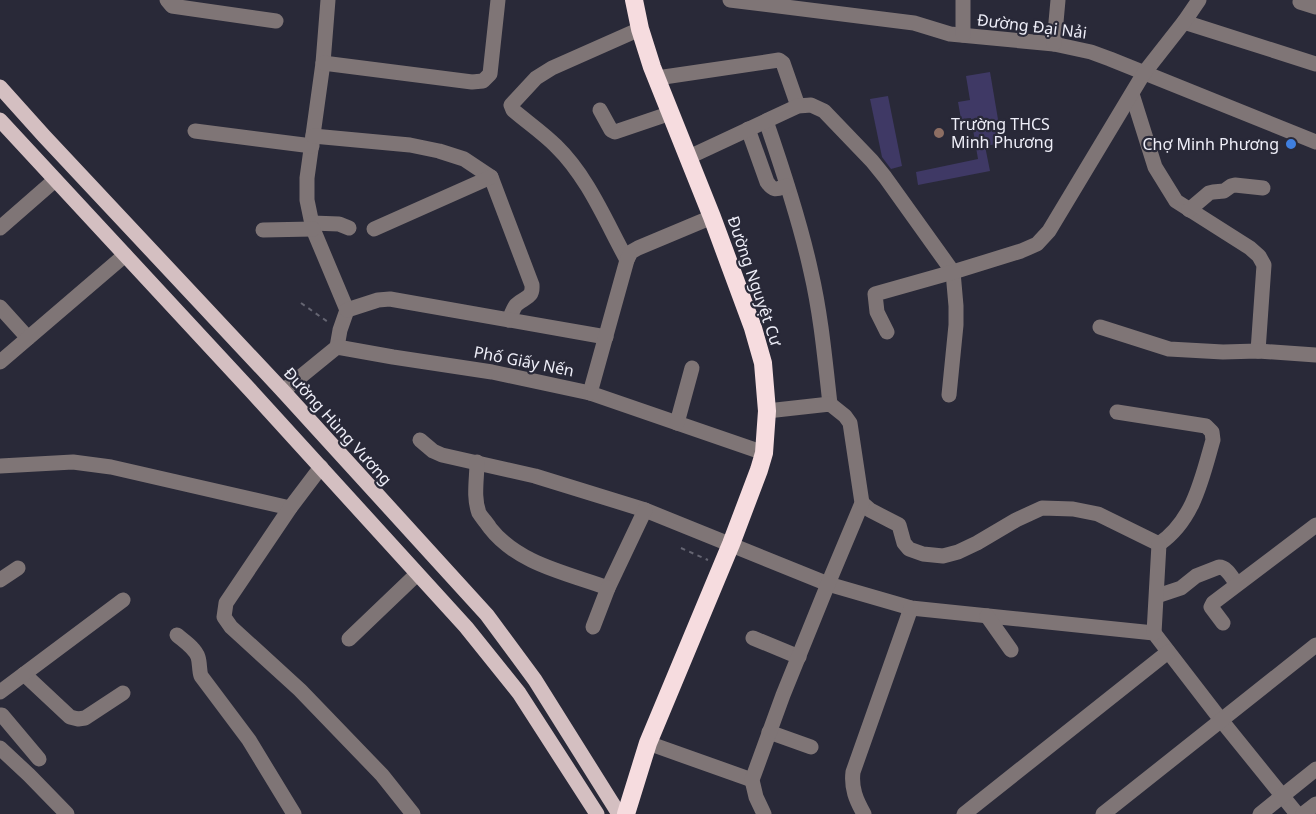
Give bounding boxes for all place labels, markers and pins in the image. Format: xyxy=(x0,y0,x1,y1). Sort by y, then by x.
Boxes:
place label: Trường THCS Minh Phương xyxy=(951,113,1054,153)
marker: Trường THCS Minh Phương xyxy=(932,126,946,140)
place label: Chợ Minh Phương xyxy=(1142,133,1279,155)
marker: Chợ Minh Phương xyxy=(1284,137,1298,151)

